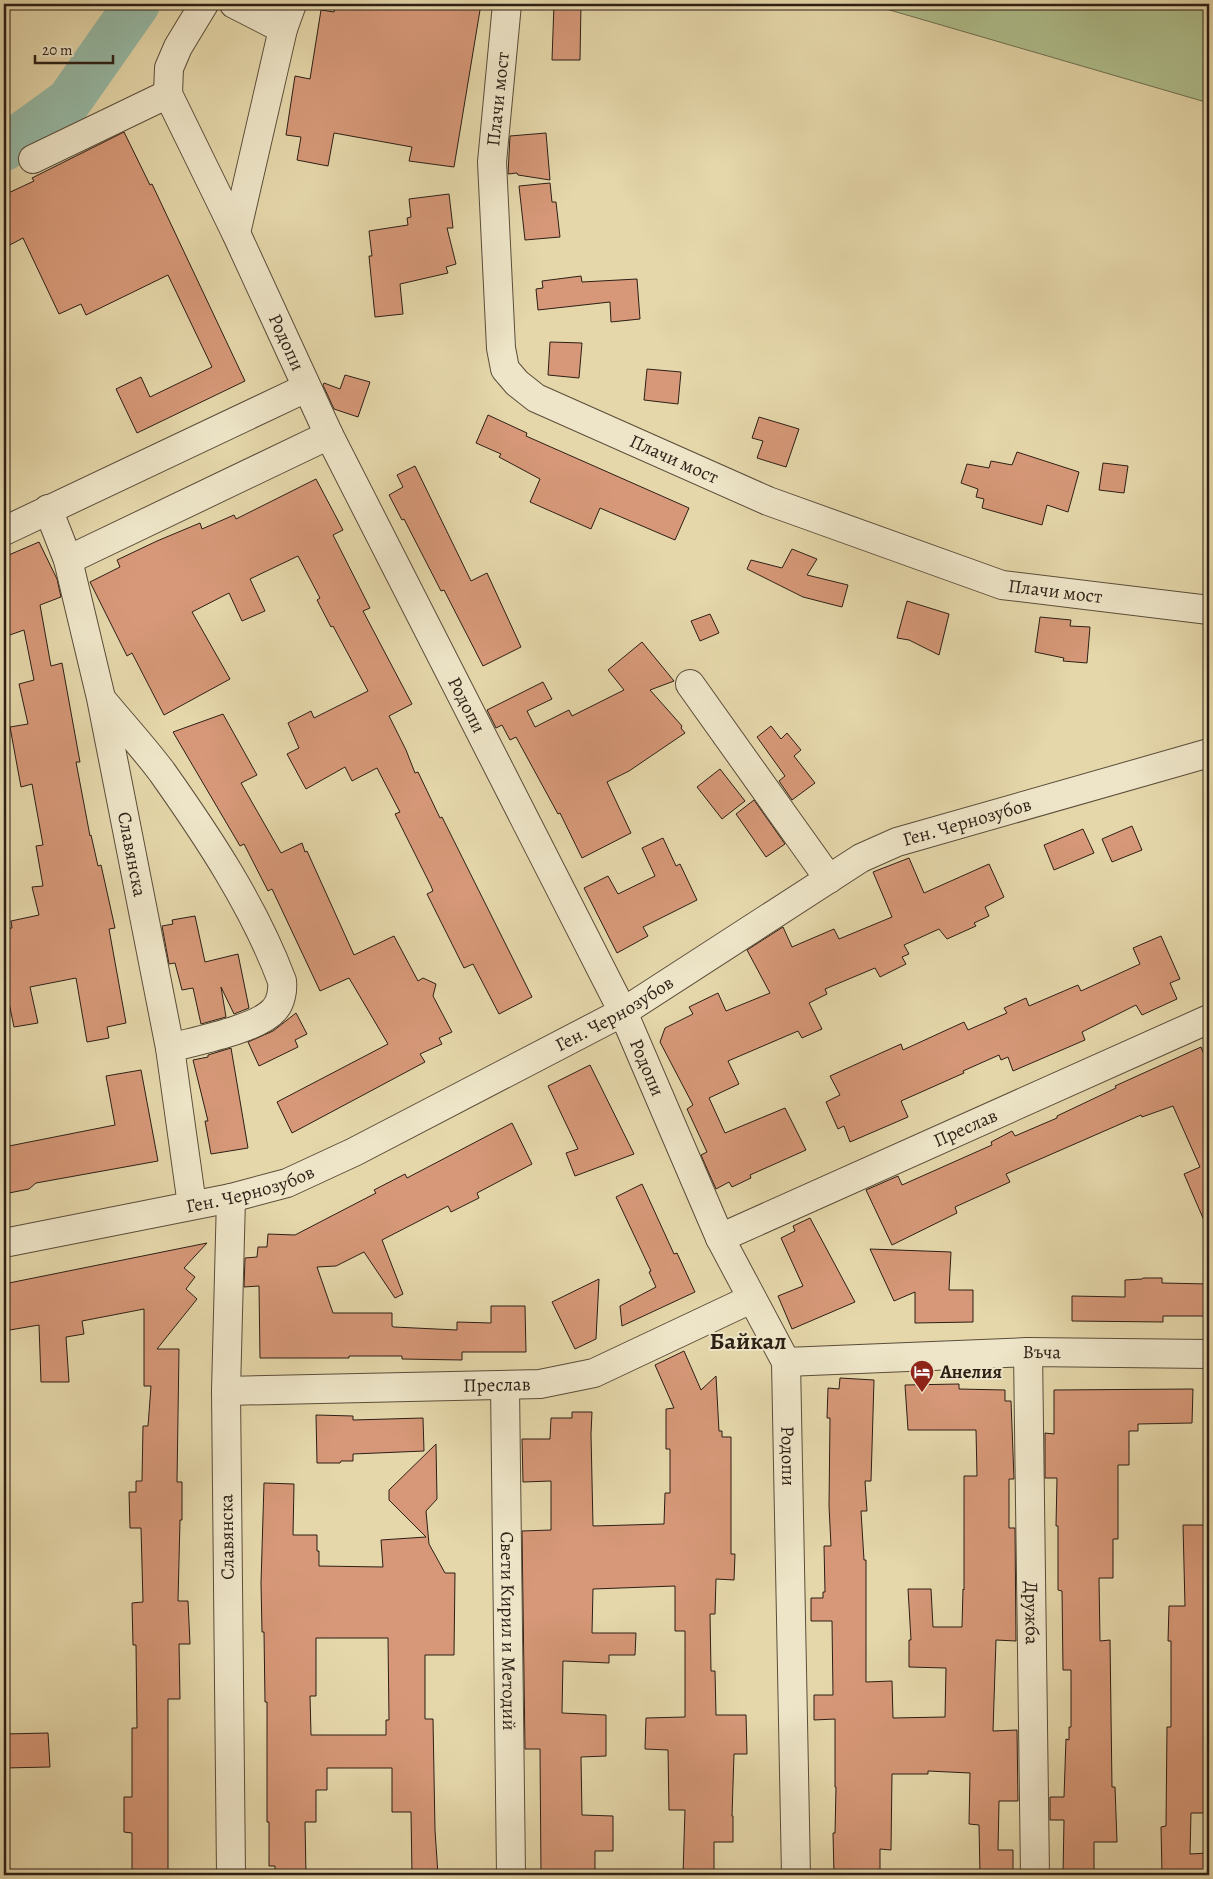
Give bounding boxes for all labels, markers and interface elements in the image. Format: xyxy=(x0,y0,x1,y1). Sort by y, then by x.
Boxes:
scale bar xyxy=(35,32,112,64)
text: 20 m xyxy=(42,40,73,60)
street label: Плачи мост xyxy=(480,50,516,147)
street label: Родопи xyxy=(262,310,311,375)
street label: Плачи мост xyxy=(625,428,723,491)
street label: Плачи мост xyxy=(1007,573,1104,610)
street label: Родопи xyxy=(441,672,492,738)
street label: Ген. Чернозубов xyxy=(899,791,1034,853)
street label: Славянска xyxy=(111,810,153,899)
street label: Ген. Чернозубов xyxy=(551,970,679,1058)
street label: Родопи xyxy=(623,1035,671,1100)
street label: Преслав xyxy=(929,1102,1002,1154)
street label: Ген. Чернозубов xyxy=(184,1159,319,1220)
district label: Байкал xyxy=(710,1325,786,1357)
street label: Въча xyxy=(1022,1339,1061,1365)
hotel icon: Анелия xyxy=(909,1359,935,1393)
place label: Анелия xyxy=(939,1359,1002,1385)
street label: Преслав xyxy=(463,1371,531,1399)
street label: Родопи xyxy=(774,1426,801,1486)
street label: Славянска xyxy=(213,1494,241,1580)
street label: Свети Кирил и Методий xyxy=(494,1531,522,1731)
street label: Дружба xyxy=(1018,1581,1045,1645)

